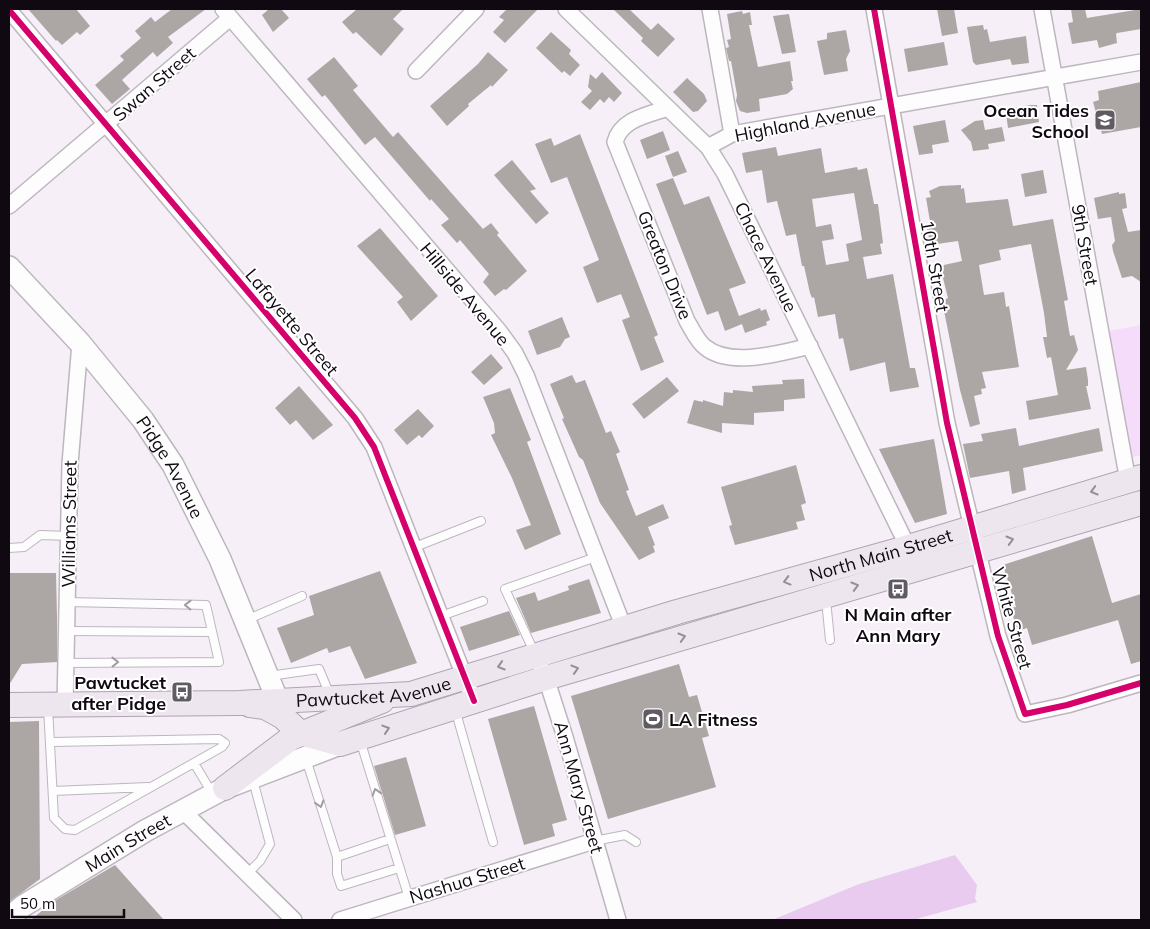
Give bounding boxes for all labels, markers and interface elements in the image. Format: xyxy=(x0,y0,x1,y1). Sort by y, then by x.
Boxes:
street label: Swan Street xyxy=(108,42,200,126)
street label: Highland Avenue xyxy=(732,97,878,147)
place label: Ocean Tides School xyxy=(983,99,1089,143)
school or university icon: Ocean Tides School xyxy=(1093,108,1117,132)
street label: Chace Avenue xyxy=(729,198,803,316)
street label: 9th Street xyxy=(1067,203,1103,287)
street label: Greaton Drive xyxy=(633,207,697,323)
street label: 10th Street xyxy=(916,218,954,314)
street label: Hillside Avenue xyxy=(415,238,515,350)
street label: Lafayette Street xyxy=(240,264,344,380)
street label: Pidge Avenue xyxy=(132,411,209,522)
street label: Williams Street xyxy=(56,460,82,588)
one-way arrow xyxy=(1090,485,1099,496)
street label: North Main Street xyxy=(806,523,955,586)
one-way arrow xyxy=(1006,535,1014,545)
street label: White Street xyxy=(986,564,1038,672)
one-way arrow xyxy=(784,575,792,585)
bus stop icon: N Main after Ann Mary xyxy=(886,577,910,601)
one-way arrow xyxy=(850,582,858,592)
one-way arrow xyxy=(184,600,192,610)
place label: N Main after Ann Mary xyxy=(845,603,952,647)
one-way arrow xyxy=(677,633,686,643)
one-way arrow xyxy=(111,657,119,668)
one-way arrow xyxy=(497,661,505,671)
one-way arrow xyxy=(570,665,578,675)
place label: Pawtucket after Pidge xyxy=(71,671,166,715)
street label: Pawtucket Avenue xyxy=(295,671,453,712)
bus stop icon: Pawtucket after Pidge xyxy=(170,680,194,704)
sports icon: LA Fitness xyxy=(641,707,665,731)
place label: LA Fitness xyxy=(669,708,758,731)
street label: Ann Mary Street xyxy=(549,718,609,856)
one-way arrow xyxy=(382,725,390,735)
one-way arrow xyxy=(372,788,382,797)
one-way arrow xyxy=(314,799,324,807)
street label: Main Street xyxy=(81,808,174,877)
street label: Nashua Street xyxy=(407,852,527,908)
scale bar xyxy=(12,886,125,918)
text: 50 m xyxy=(20,894,55,913)

